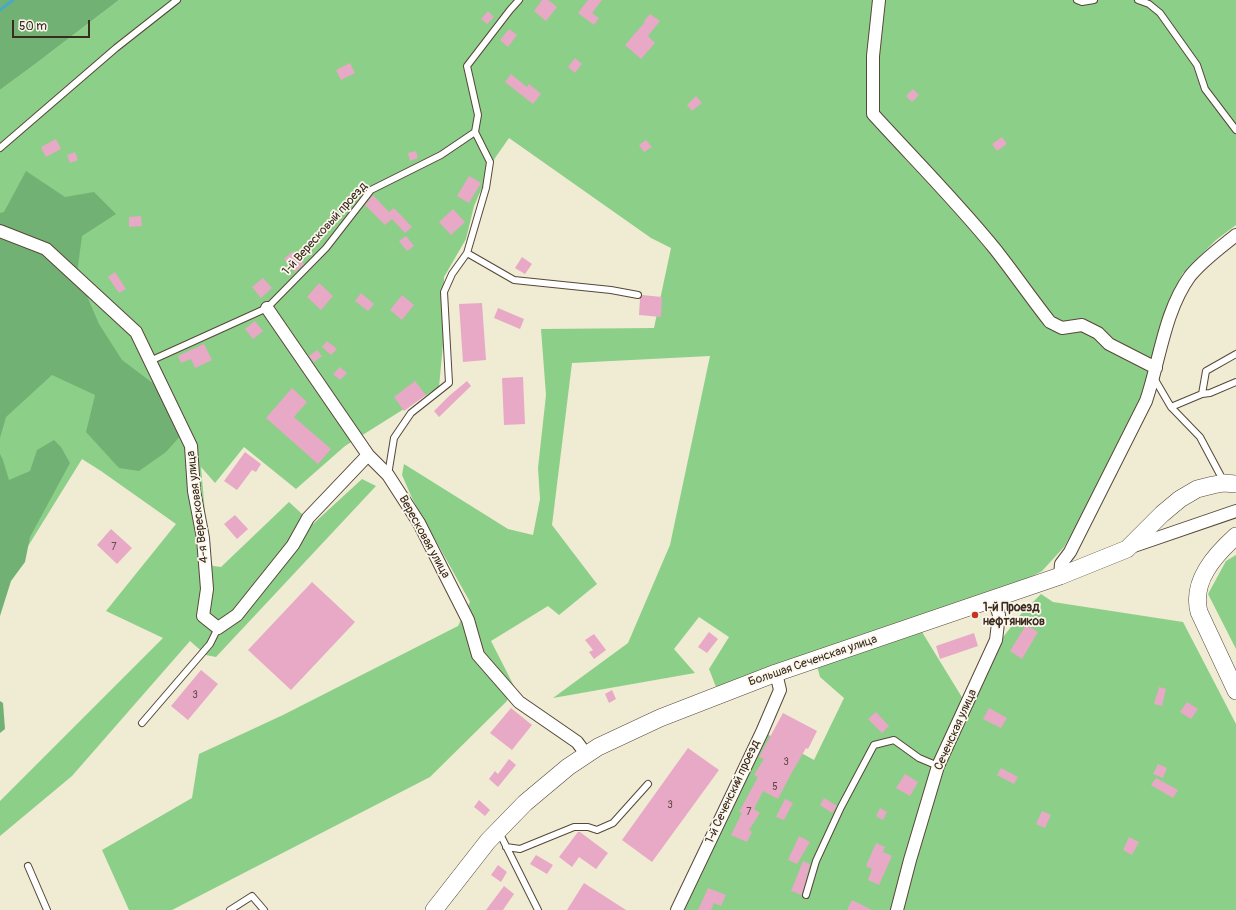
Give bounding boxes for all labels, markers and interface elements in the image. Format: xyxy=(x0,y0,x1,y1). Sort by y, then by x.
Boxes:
scale bar xyxy=(14,12,92,38)
text: 50 m xyxy=(19,19,47,34)
street label: 1-й Вересковый проезд xyxy=(279,179,371,279)
street label: 4-я Вересковая улица xyxy=(184,450,212,564)
street label: Вересковая улица xyxy=(395,493,453,581)
house number: 7 xyxy=(111,541,117,553)
place label: 1-й Проезд нефтяников xyxy=(983,601,1045,629)
marker: 1-й Проезд нефтяников xyxy=(970,610,980,620)
street label: Большая Сеченская улица xyxy=(747,632,879,690)
street label: Сеченская улица xyxy=(932,687,980,773)
house number: 3 xyxy=(192,689,198,701)
street label: 1-й Сеченский проезд xyxy=(703,738,763,846)
house number: 3 xyxy=(783,756,789,768)
house number: 5 xyxy=(772,781,778,793)
house number: 3 xyxy=(667,799,673,811)
house number: 7 xyxy=(746,806,752,818)

